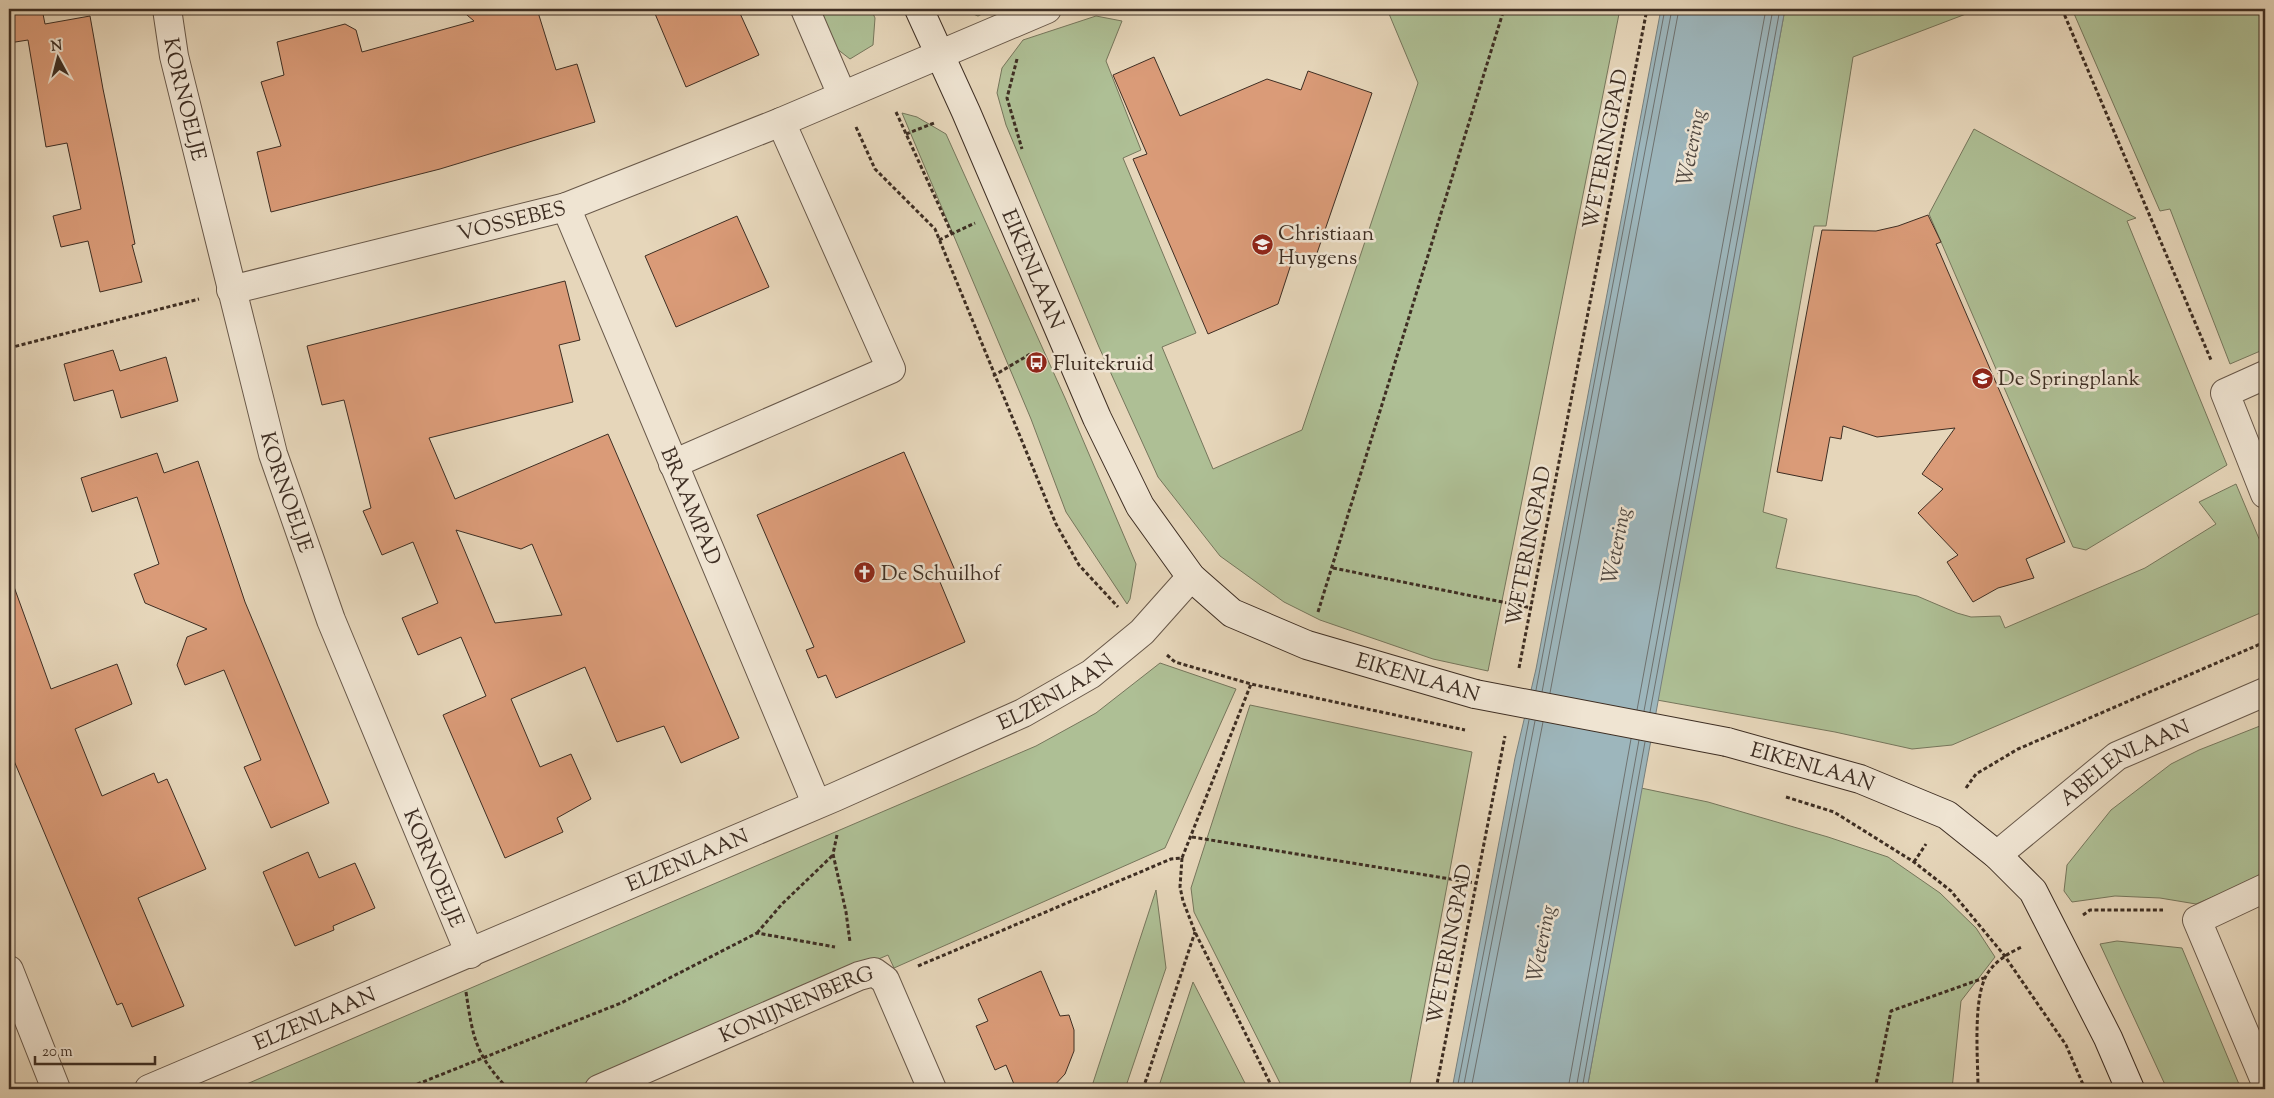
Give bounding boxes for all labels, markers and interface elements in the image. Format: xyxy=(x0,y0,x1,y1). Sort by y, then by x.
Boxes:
north arrow xyxy=(32,32,82,82)
text: N xyxy=(50,36,63,58)
street label: KORNOELJE xyxy=(154,36,213,165)
street label: WETERINGPAD xyxy=(1577,67,1637,232)
water label: Wetering xyxy=(1670,106,1716,189)
street label: VOSSEBES xyxy=(455,195,569,250)
street label: EIKENLAAN xyxy=(992,205,1070,335)
place label: Christiaan Huygens xyxy=(1278,220,1374,274)
school or university icon: Christiaan Huygens xyxy=(1250,233,1274,257)
place label: Fluitekruid xyxy=(1053,350,1154,380)
bus stop icon: Fluitekruid xyxy=(1025,351,1049,375)
place label: De Springplank xyxy=(1998,365,2141,395)
school or university icon: De Springplank xyxy=(1970,366,1994,390)
street label: KORNOELJE xyxy=(251,429,319,557)
street label: BRAAMPAD xyxy=(651,443,728,570)
street label: WETERINGPAD xyxy=(1500,464,1560,629)
water label: Wetering xyxy=(1595,504,1641,587)
place label: De Schuilhof xyxy=(881,560,1002,590)
church icon: De Schuilhof xyxy=(853,561,877,585)
street label: EIKENLAAN xyxy=(1352,647,1483,711)
street label: ELZENLAAN xyxy=(993,648,1121,739)
street label: ABELENLAAN xyxy=(2054,713,2195,814)
street label: EIKENLAAN xyxy=(1747,736,1879,800)
street label: KORNOELJE xyxy=(394,805,470,933)
street label: ELZENLAAN xyxy=(622,822,754,901)
street label: WETERINGPAD xyxy=(1421,862,1481,1027)
water label: Wetering xyxy=(1520,902,1566,985)
street label: KONIJNENBERG xyxy=(715,960,877,1052)
street label: ELZENLAAN xyxy=(250,981,381,1060)
scale bar xyxy=(35,1033,155,1065)
text: 20 m xyxy=(42,1042,73,1063)

